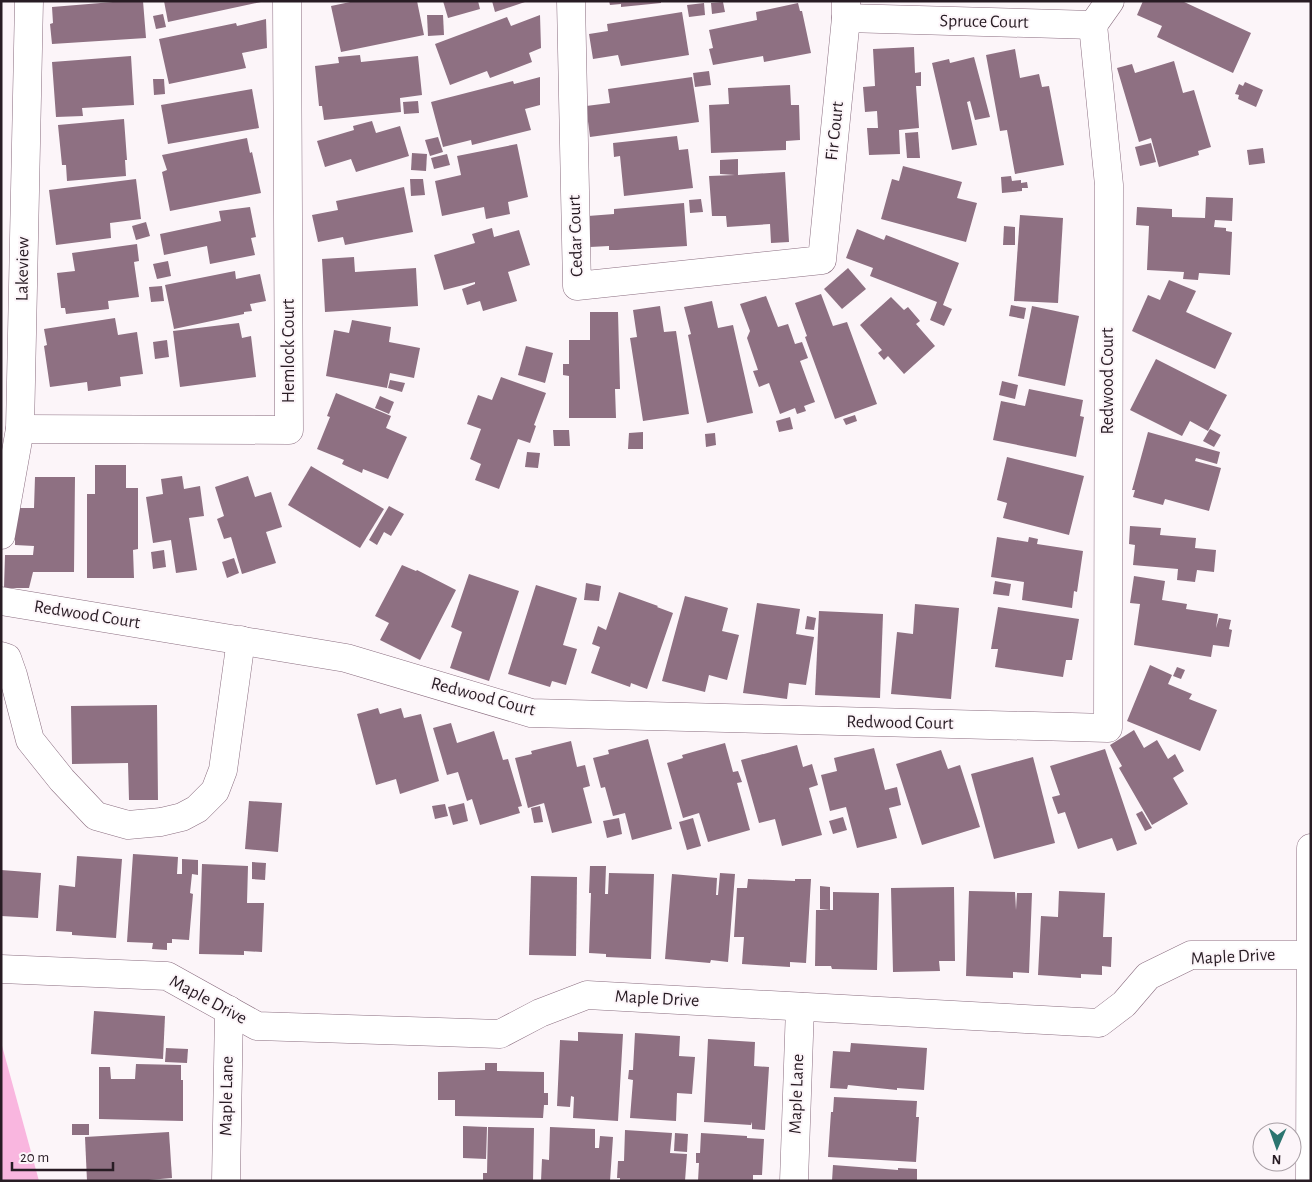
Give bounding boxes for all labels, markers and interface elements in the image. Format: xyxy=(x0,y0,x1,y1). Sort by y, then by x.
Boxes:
street label: Spruce Court xyxy=(939,12,1029,32)
street label: Fir Court xyxy=(823,100,847,161)
street label: Cedar Court xyxy=(566,194,586,277)
street label: Lakeview xyxy=(13,237,33,301)
street label: Hemlock Court xyxy=(280,299,298,403)
street label: Redwood Court xyxy=(1099,327,1117,435)
street label: Redwood Court xyxy=(33,598,142,632)
street label: Redwood Court xyxy=(429,674,537,720)
street label: Redwood Court xyxy=(846,713,954,733)
street label: Maple Drive xyxy=(1190,946,1276,968)
street label: Maple Drive xyxy=(166,972,250,1028)
street label: Maple Drive xyxy=(614,988,700,1010)
street label: Maple Lane xyxy=(787,1053,807,1135)
street label: Maple Lane xyxy=(217,1056,237,1136)
north arrow xyxy=(1252,1122,1302,1172)
scale bar xyxy=(12,1140,114,1172)
text: 20 m xyxy=(20,1150,49,1165)
text: N xyxy=(1271,1152,1282,1166)

